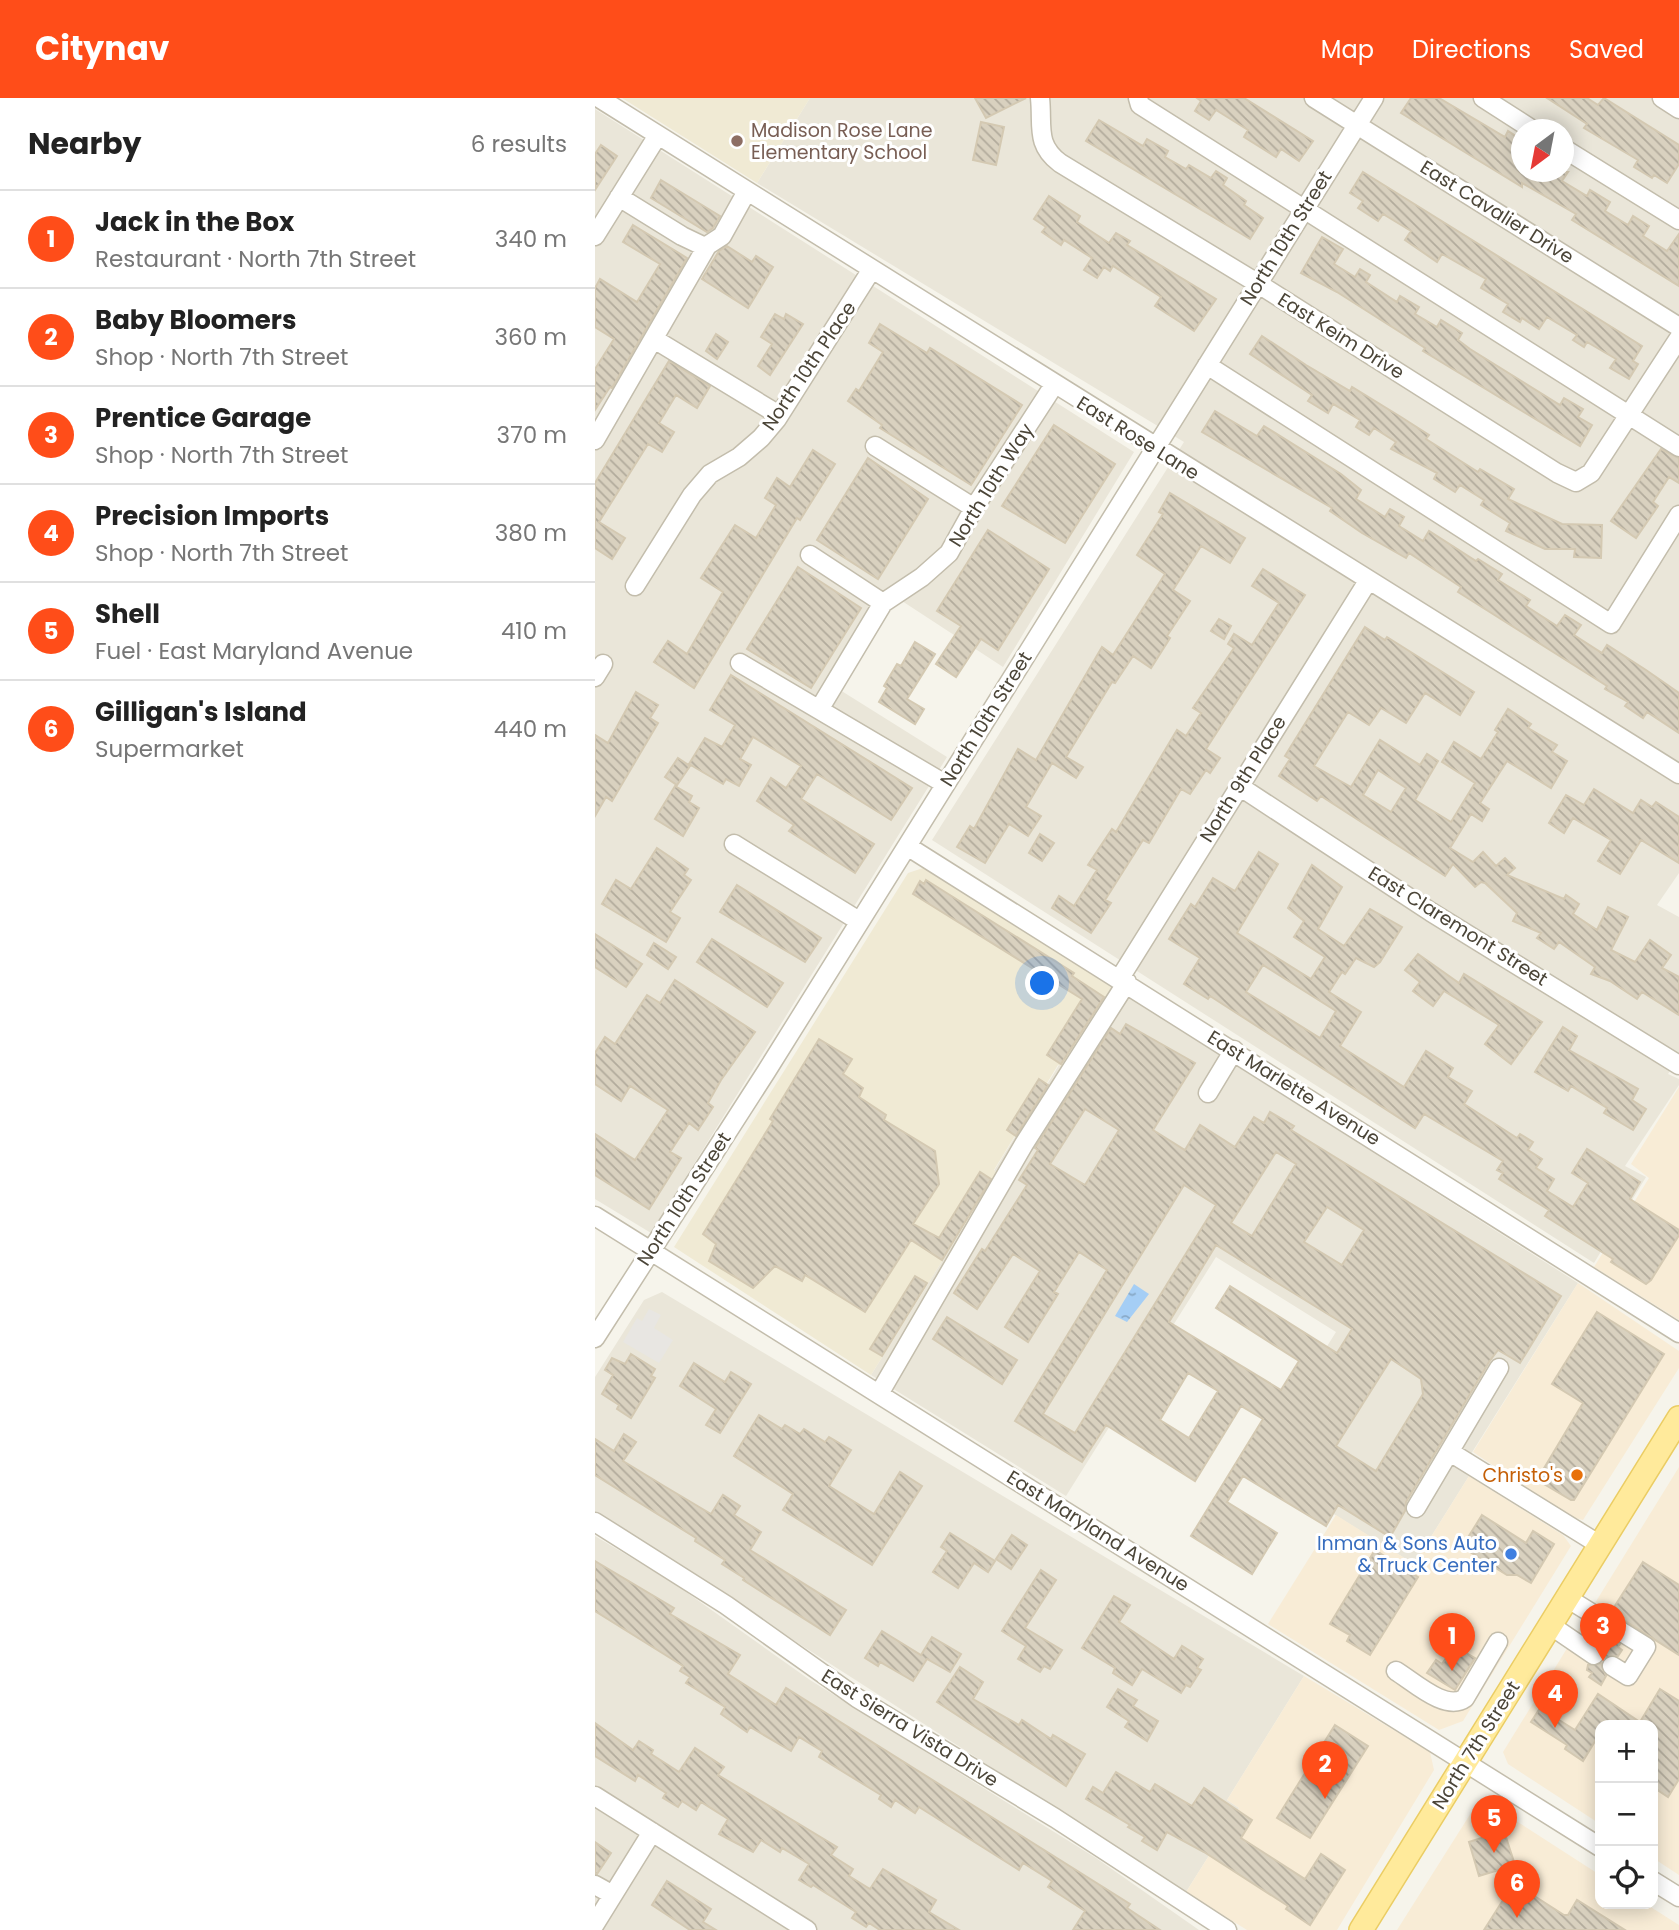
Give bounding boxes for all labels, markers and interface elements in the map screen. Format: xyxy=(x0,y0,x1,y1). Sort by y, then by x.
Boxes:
text: Citynav xyxy=(35,25,169,72)
text: Map xyxy=(1321,33,1374,66)
text: Directions xyxy=(1412,33,1531,66)
text: Saved xyxy=(1569,33,1644,66)
place label: Madison Rose Lane Elementary School xyxy=(751,117,933,166)
north arrow xyxy=(1511,119,1574,182)
text: Nearby xyxy=(28,122,142,165)
text: 6 results xyxy=(471,128,567,160)
marker: Madison Rose Lane Elementary School xyxy=(729,133,745,149)
street label: East Cavalier Drive xyxy=(1415,154,1579,270)
street label: North 10th Street xyxy=(1234,165,1338,311)
text: Jack in the Box xyxy=(95,204,294,240)
text: 1 xyxy=(47,223,55,255)
text: 340 m xyxy=(495,223,567,255)
text: Restaurant · North 7th Street xyxy=(95,243,416,275)
street label: East Keim Drive xyxy=(1273,286,1409,386)
street label: North 10th Place xyxy=(756,296,862,436)
text: Baby Bloomers xyxy=(95,302,297,338)
text: 2 xyxy=(44,321,58,353)
text: 360 m xyxy=(495,321,567,353)
text: Shop · North 7th Street xyxy=(95,341,348,373)
street label: East Rose Lane xyxy=(1071,389,1205,487)
text: Prentice Garage xyxy=(95,400,311,436)
street label: North 10th Way xyxy=(942,418,1040,552)
text: 3 xyxy=(44,419,58,451)
text: 370 m xyxy=(497,419,567,451)
text: Shop · North 7th Street xyxy=(95,439,348,471)
text: Precision Imports xyxy=(95,498,329,534)
text: 4 xyxy=(43,517,59,549)
text: 380 m xyxy=(495,517,567,549)
text: Shop · North 7th Street xyxy=(95,537,348,569)
text: Shell xyxy=(95,596,160,632)
text: 5 xyxy=(44,615,58,647)
text: 410 m xyxy=(501,615,567,647)
text: Fuel · East Maryland Avenue xyxy=(95,635,413,667)
street label: North 10th Street xyxy=(934,646,1038,792)
text: Gilligan's Island xyxy=(95,694,307,730)
street label: North 9th Place xyxy=(1193,710,1293,848)
text: 6 xyxy=(44,713,58,745)
text: 440 m xyxy=(494,713,567,745)
text: Supermarket xyxy=(95,733,244,765)
street label: East Claremont Street xyxy=(1363,860,1553,992)
your location xyxy=(1025,966,1059,1000)
street label: East Marlette Avenue xyxy=(1202,1024,1386,1152)
street label: North 10th Street xyxy=(631,1127,737,1271)
place label: Christo's xyxy=(1482,1462,1563,1489)
street label: East Maryland Avenue xyxy=(1002,1464,1194,1598)
marker: Christo's xyxy=(1569,1467,1585,1483)
place label: Inman & Sons Auto & Truck Center xyxy=(1317,1530,1497,1579)
marker: Inman & Sons Auto & Truck Center xyxy=(1503,1546,1519,1562)
pin: 3 xyxy=(1580,1603,1626,1661)
pin: 1 xyxy=(1429,1613,1475,1671)
street label: East Sierra Vista Drive xyxy=(816,1662,1004,1794)
pin: 4 xyxy=(1532,1670,1578,1728)
street label: North 7th Street xyxy=(1426,1675,1526,1814)
map controls xyxy=(1595,1720,1658,1909)
button: + xyxy=(1595,1720,1658,1783)
pin: 2 xyxy=(1302,1741,1348,1799)
button: − xyxy=(1595,1783,1658,1846)
pin: 5 xyxy=(1471,1795,1517,1853)
button: locate xyxy=(1595,1846,1658,1909)
pin: 6 xyxy=(1494,1860,1540,1918)

